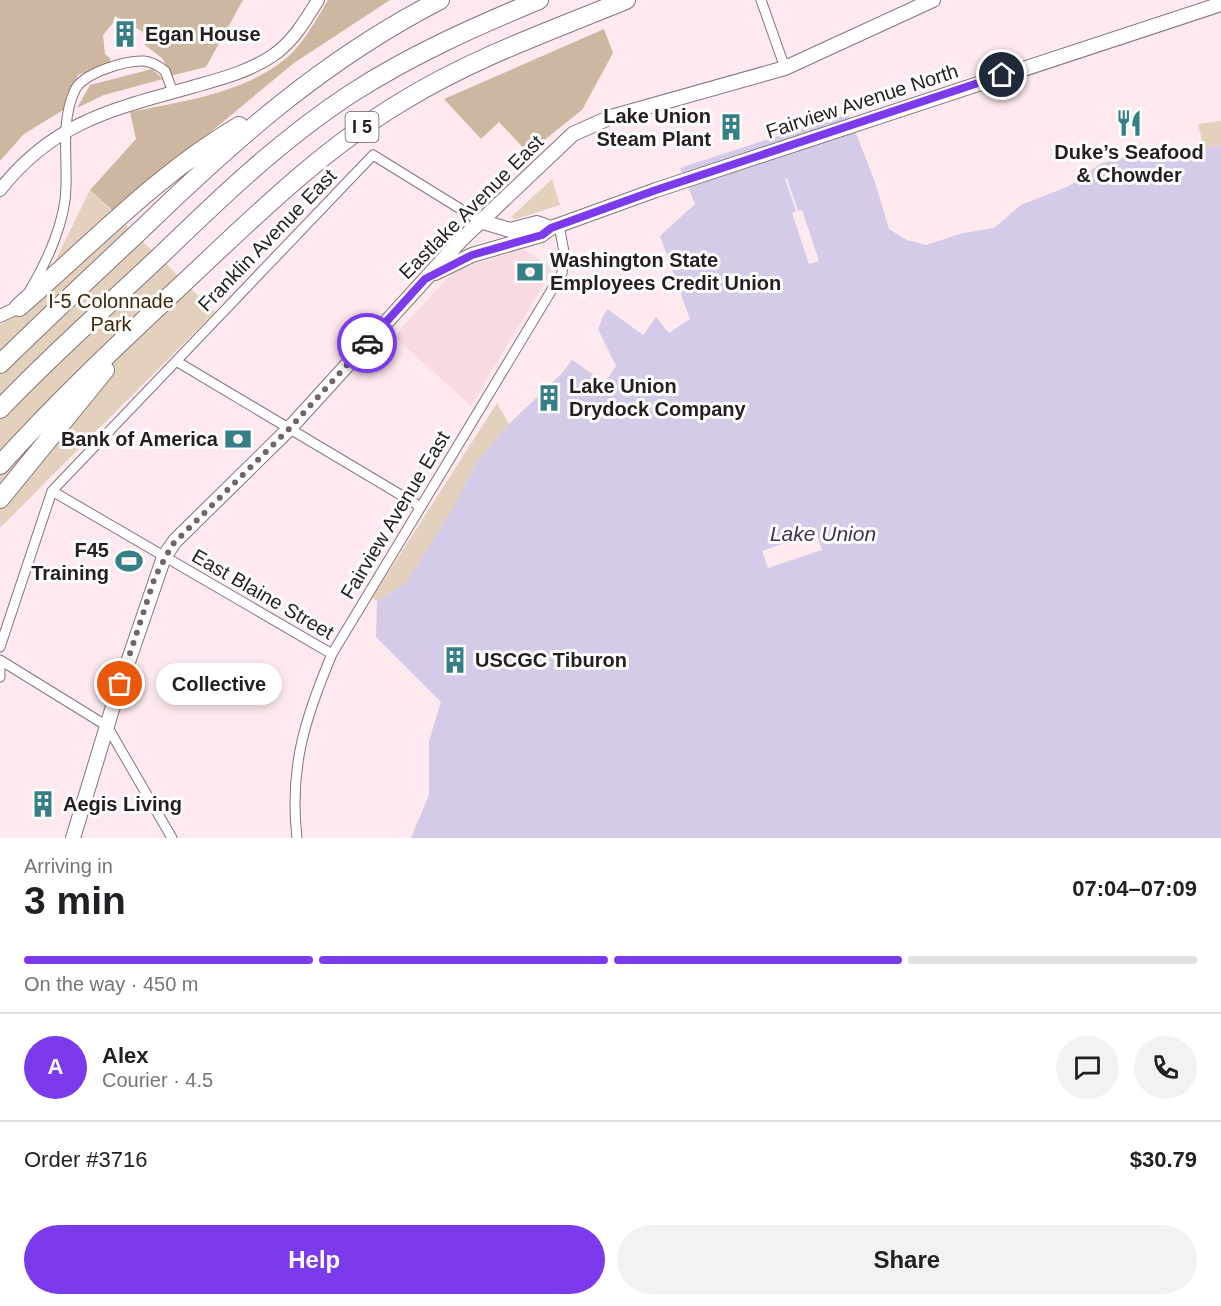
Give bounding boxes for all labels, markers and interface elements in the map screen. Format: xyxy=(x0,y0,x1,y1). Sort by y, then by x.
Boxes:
building icon: Egan House xyxy=(110,19,140,49)
place label: Egan House xyxy=(145,23,261,45)
pin xyxy=(976,49,1027,100)
icon: home xyxy=(985,58,1018,91)
street label: Fairview Avenue North xyxy=(763,60,961,142)
place label: Lake Union Steam Plant xyxy=(597,105,711,150)
restaurant icon: Duke’s Seafood & Chowder xyxy=(1114,108,1144,138)
road number: I 5 xyxy=(346,112,378,142)
building icon: Lake Union Steam Plant xyxy=(716,112,746,142)
street label: Eastlake Avenue East xyxy=(395,130,548,283)
place label: Duke’s Seafood & Chowder xyxy=(1054,141,1204,186)
street label: Franklin Avenue East xyxy=(194,164,341,315)
place label: Washington State Employees Credit Union xyxy=(550,249,781,294)
bank icon: Washington State Employees Credit Union xyxy=(515,257,545,287)
park label: I-5 Colonnade Park xyxy=(48,290,174,335)
courier xyxy=(337,313,397,373)
icon: car xyxy=(351,327,384,360)
place label: Lake Union Drydock Company xyxy=(569,375,747,420)
building icon: Lake Union Drydock Company xyxy=(534,383,564,413)
bank icon: Bank of America xyxy=(223,424,253,454)
street label: Fairview Avenue East xyxy=(336,427,454,603)
place label: Bank of America xyxy=(61,428,219,450)
water label: Lake Union xyxy=(770,522,876,545)
place label: F45 Training xyxy=(31,539,109,584)
street label: East Blaine Street xyxy=(188,544,338,644)
sports icon: F45 Training xyxy=(114,546,144,576)
building icon: USCGC Tiburon xyxy=(440,645,470,675)
place label: USCGC Tiburon xyxy=(475,649,627,671)
pin xyxy=(94,658,145,709)
callout: Collective xyxy=(156,663,282,705)
icon: bag xyxy=(103,667,136,700)
text: Collective xyxy=(172,673,266,695)
building icon: Aegis Living xyxy=(28,789,58,819)
place label: Aegis Living xyxy=(63,793,182,815)
text: Arriving in xyxy=(24,855,113,877)
text: 07:04–07:09 xyxy=(1072,876,1197,901)
text: 3 min xyxy=(24,879,126,922)
text: On the way · 450 m xyxy=(24,973,199,995)
button: chat xyxy=(1056,1036,1119,1099)
button: phone xyxy=(1134,1036,1197,1099)
text: Alex xyxy=(102,1043,148,1068)
text: A xyxy=(48,1054,63,1079)
text: Courier · 4.5 xyxy=(102,1069,213,1091)
text: Order #3716 xyxy=(24,1147,148,1172)
text: $30.79 xyxy=(1130,1147,1197,1172)
button: Help xyxy=(24,1225,605,1294)
button: Share xyxy=(617,1225,1197,1294)

